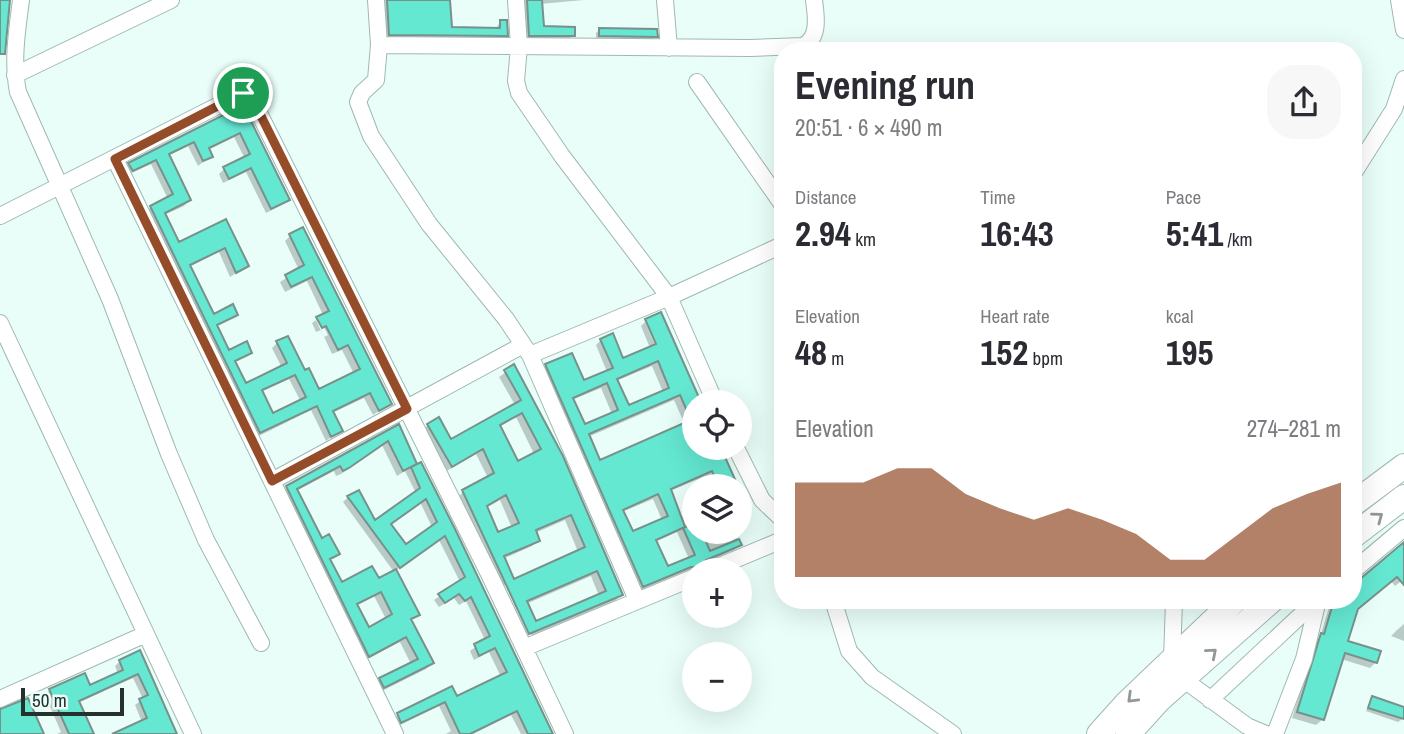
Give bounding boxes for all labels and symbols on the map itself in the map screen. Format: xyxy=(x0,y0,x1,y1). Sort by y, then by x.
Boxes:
pin xyxy=(213,63,273,123)
one-way arrow xyxy=(1371,512,1383,525)
one-way arrow xyxy=(1204,649,1217,661)
scale bar xyxy=(21,685,124,717)
one-way arrow xyxy=(1127,689,1140,702)

